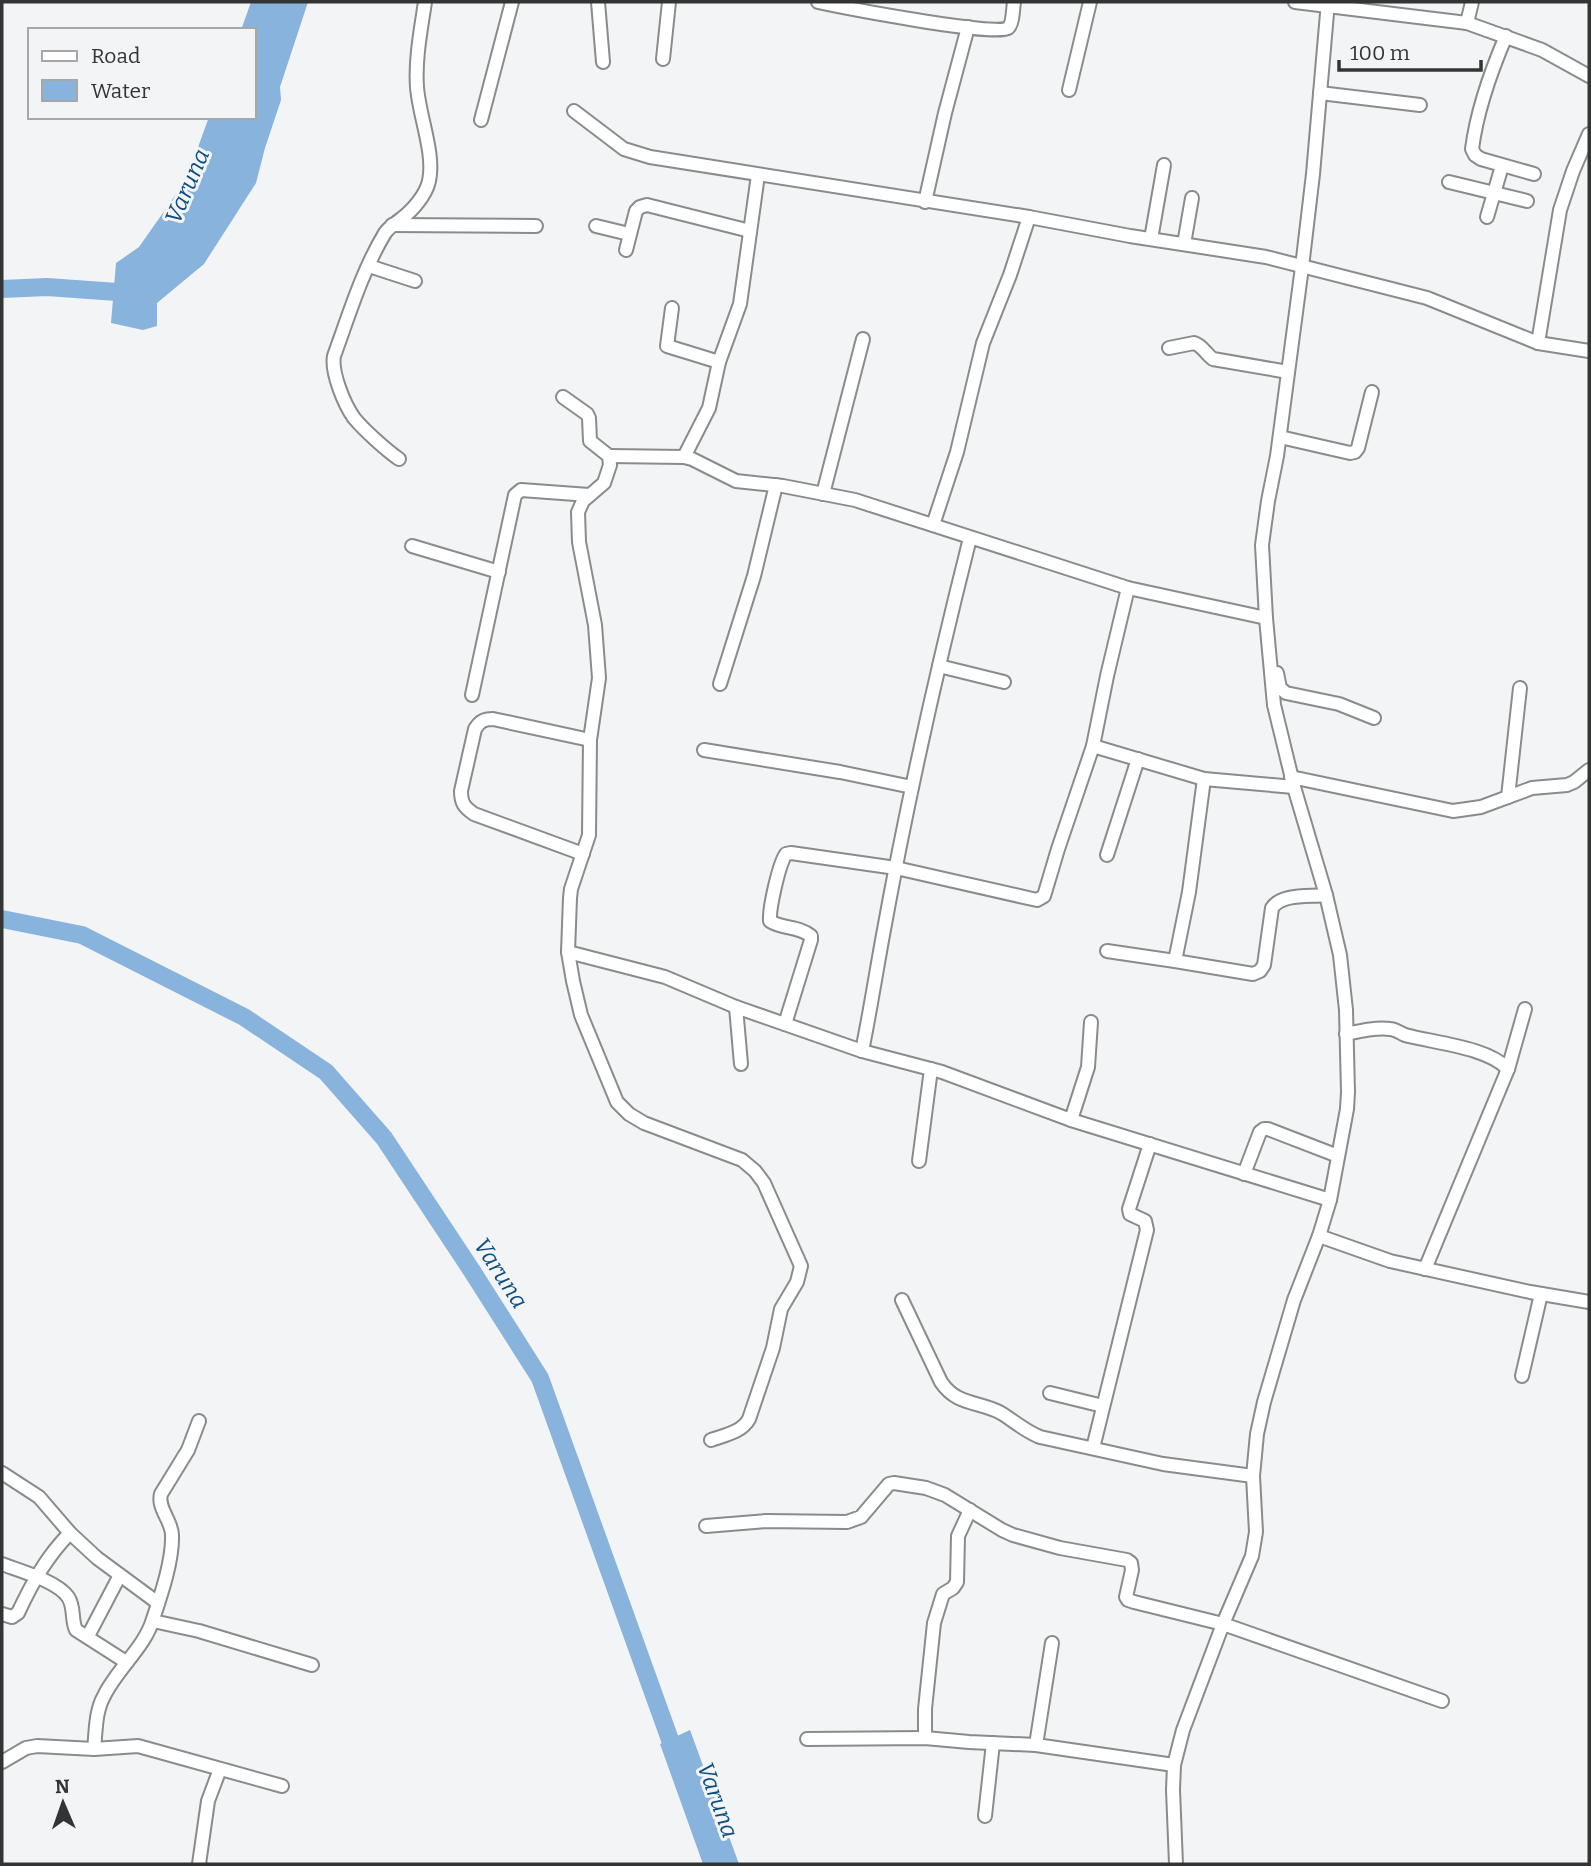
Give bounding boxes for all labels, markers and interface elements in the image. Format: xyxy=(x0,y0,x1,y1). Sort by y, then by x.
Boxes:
legend xyxy=(28,28,256,119)
scale bar xyxy=(1339,28,1481,72)
text: 100 m xyxy=(1350,40,1410,66)
text: Road xyxy=(91,43,140,69)
text: Water xyxy=(91,78,150,104)
water label: Varuna xyxy=(159,145,215,227)
water label: Varuna xyxy=(468,1233,534,1313)
water label: Varuna xyxy=(691,1758,745,1842)
north arrow xyxy=(28,1768,98,1838)
text: N xyxy=(55,1775,70,1798)

